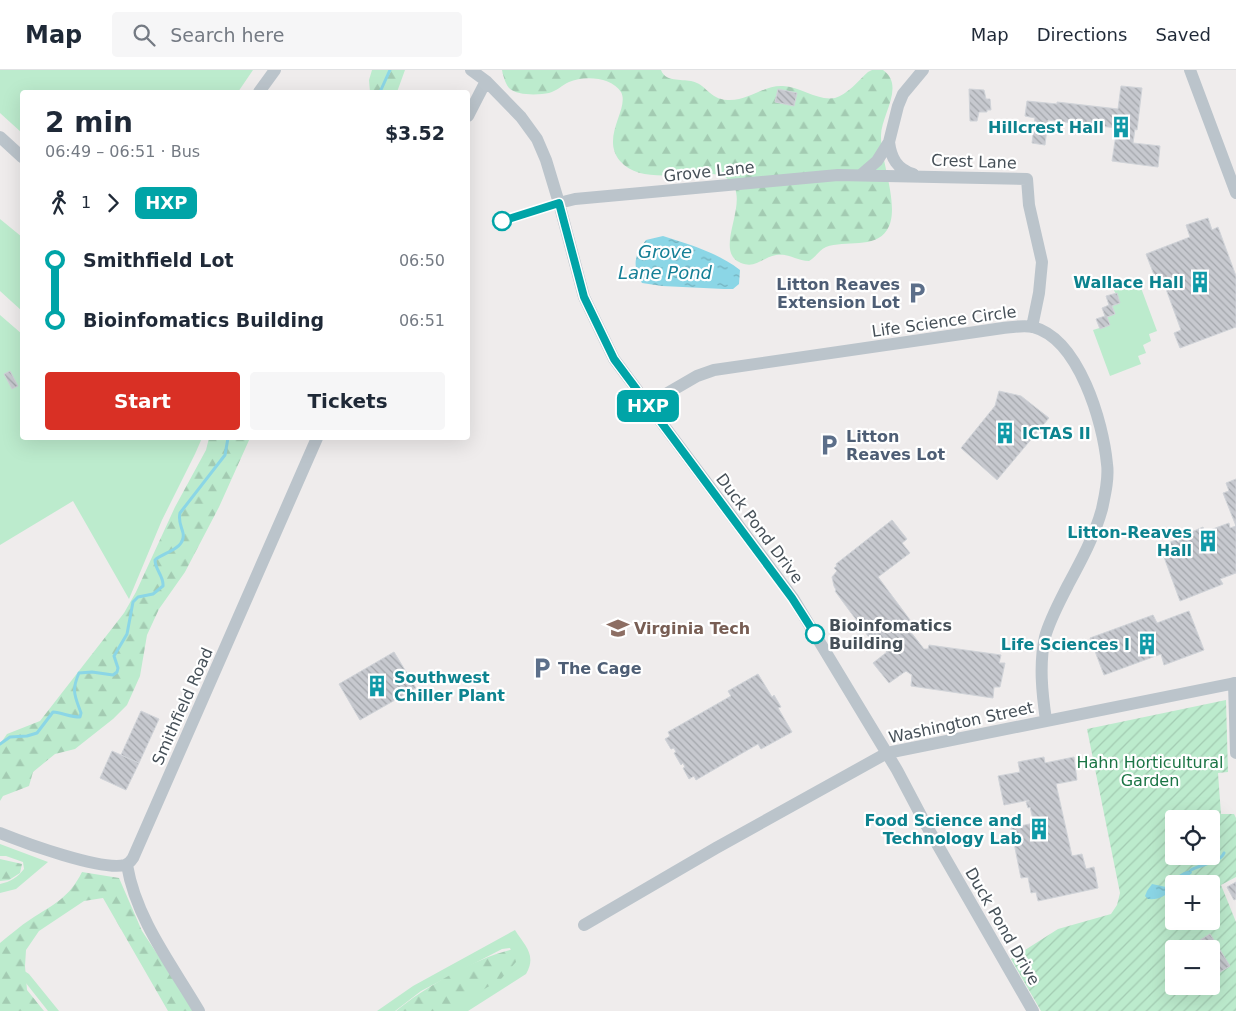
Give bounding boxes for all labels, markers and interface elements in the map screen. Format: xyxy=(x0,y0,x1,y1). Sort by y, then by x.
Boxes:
search box xyxy=(112,12,462,57)
text: Map xyxy=(25,21,82,49)
icon: search xyxy=(130,21,158,49)
text: Search here xyxy=(170,24,284,46)
text: Map xyxy=(971,24,1009,45)
text: Directions xyxy=(1037,24,1127,45)
text: Saved xyxy=(1155,24,1211,45)
text: 2 min xyxy=(45,106,133,139)
building icon: Hillcrest Hall xyxy=(1108,114,1134,140)
place label: Hillcrest Hall xyxy=(988,118,1104,137)
text: $3.52 xyxy=(385,122,445,144)
text: 06:49 – 06:51 · Bus xyxy=(45,142,200,161)
street label: Crest Lane xyxy=(931,151,1017,172)
street label: Grove Lane xyxy=(663,157,756,186)
icon: walk xyxy=(45,189,73,217)
icon: forward xyxy=(99,189,127,217)
text: HXP xyxy=(145,192,187,213)
text: 1 xyxy=(81,193,91,212)
unlabelled marker xyxy=(492,211,512,231)
water label: Grove Lane Pond xyxy=(618,241,713,283)
text: Smithfield Lot xyxy=(83,249,234,271)
text: 06:50 xyxy=(399,251,445,270)
building icon: Wallace Hall xyxy=(1187,269,1213,295)
place label: Wallace Hall xyxy=(1073,273,1184,292)
place label: Litton Reaves Extension Lot xyxy=(776,275,900,312)
parking icon: Litton Reaves Extension Lot xyxy=(904,280,930,306)
street label: Life Science Circle xyxy=(870,302,1018,341)
text: Bioinfomatics Building xyxy=(83,309,324,331)
text: 06:51 xyxy=(399,311,445,330)
button: Start xyxy=(45,372,240,430)
button: Tickets xyxy=(250,372,445,430)
line badge: HXP xyxy=(619,390,677,422)
text: HXP xyxy=(627,395,669,416)
building icon: ICTAS II xyxy=(992,420,1018,446)
place label: ICTAS II xyxy=(1022,424,1091,443)
place label: Litton Reaves Lot xyxy=(846,427,946,464)
parking icon: Litton Reaves Lot xyxy=(816,432,842,458)
street label: Duck Pond Drive xyxy=(712,470,807,587)
place label: Litton-Reaves Hall xyxy=(1067,523,1192,560)
building icon: Litton-Reaves Hall xyxy=(1195,528,1221,554)
school or university icon: Virginia Tech xyxy=(605,615,631,641)
place label: Bioinfomatics Building xyxy=(829,616,952,653)
place label: Virginia Tech xyxy=(634,619,750,638)
marker: Bioinfomatics Building xyxy=(805,624,825,644)
building icon: Life Sciences I xyxy=(1134,631,1160,657)
place label: Life Sciences I xyxy=(1001,635,1130,654)
street label: Smithfield Road xyxy=(148,645,217,768)
parking icon: The Cage xyxy=(529,655,555,681)
place label: The Cage xyxy=(558,659,642,678)
place label: Southwest Chiller Plant xyxy=(394,668,505,705)
building icon: Southwest Chiller Plant xyxy=(364,673,390,699)
street label: Washington Street xyxy=(887,698,1035,747)
park label: Hahn Horticultural Garden xyxy=(1077,753,1223,790)
map controls xyxy=(1165,810,1220,995)
button: locate xyxy=(1165,810,1220,865)
place label: Food Science and Technology Lab xyxy=(864,811,1022,848)
building icon: Food Science and Technology Lab xyxy=(1026,816,1052,842)
street label: Duck Pond Drive xyxy=(961,864,1044,988)
button: + xyxy=(1165,875,1220,930)
button: − xyxy=(1165,940,1220,995)

